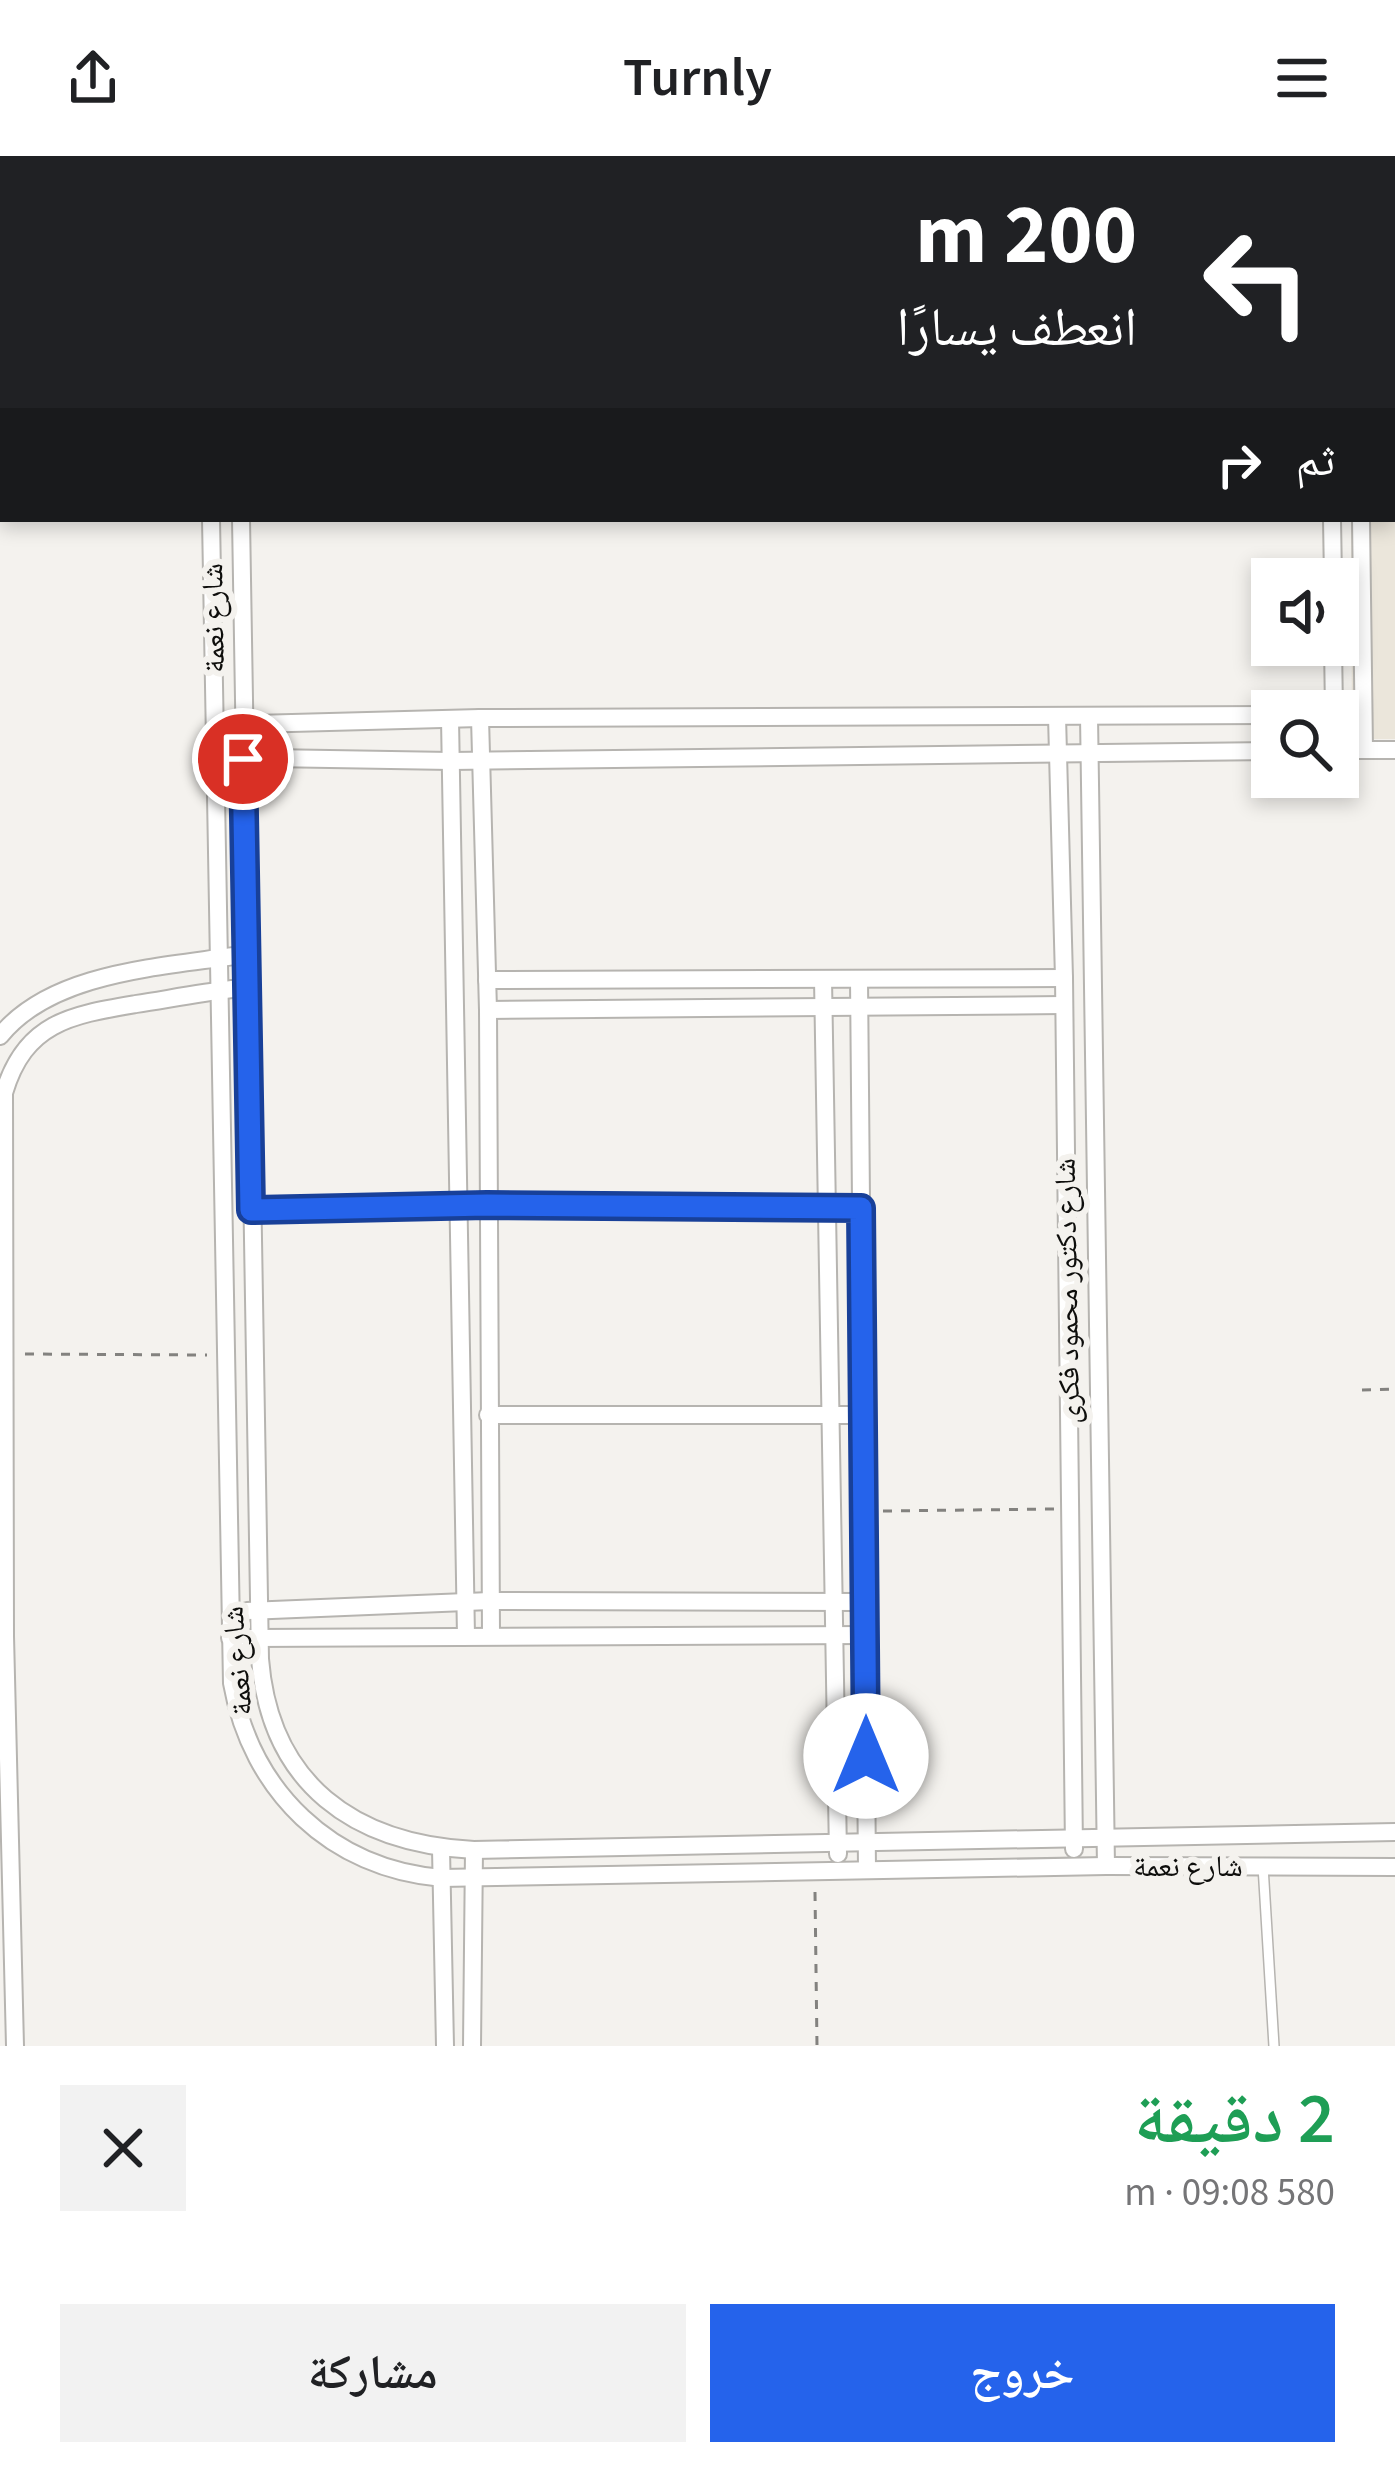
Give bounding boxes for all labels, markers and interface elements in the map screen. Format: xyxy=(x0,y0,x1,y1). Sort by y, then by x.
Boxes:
text: Turnly xyxy=(623,40,772,117)
icon: share xyxy=(60,45,126,111)
icon: menu xyxy=(1269,45,1335,111)
text: 200 m xyxy=(915,176,1137,296)
icon: left xyxy=(1179,204,1335,360)
text: انعطف يسارًا xyxy=(896,290,1137,367)
text: ثم xyxy=(1296,429,1335,493)
icon: right xyxy=(1206,432,1272,498)
map controls xyxy=(1251,558,1359,798)
button: sound xyxy=(1251,558,1359,666)
street label: شارع نعمة xyxy=(191,563,236,673)
button: search xyxy=(1251,690,1359,798)
pin xyxy=(192,708,294,810)
icon: arrive xyxy=(210,726,276,792)
street label: شارع دكتور محمود فكرى xyxy=(1044,1158,1091,1424)
street label: شارع نعمة xyxy=(211,1604,264,1717)
position arrow xyxy=(803,1693,929,1819)
street label: شارع نعمة xyxy=(1133,1845,1243,1888)
text: 2 دقيقة xyxy=(1134,2068,1335,2171)
button: close xyxy=(60,2085,186,2211)
text: 580 m · 09:08 xyxy=(1124,2165,1335,2221)
button: مشاركة xyxy=(60,2304,686,2442)
button: خروج xyxy=(710,2304,1335,2442)

